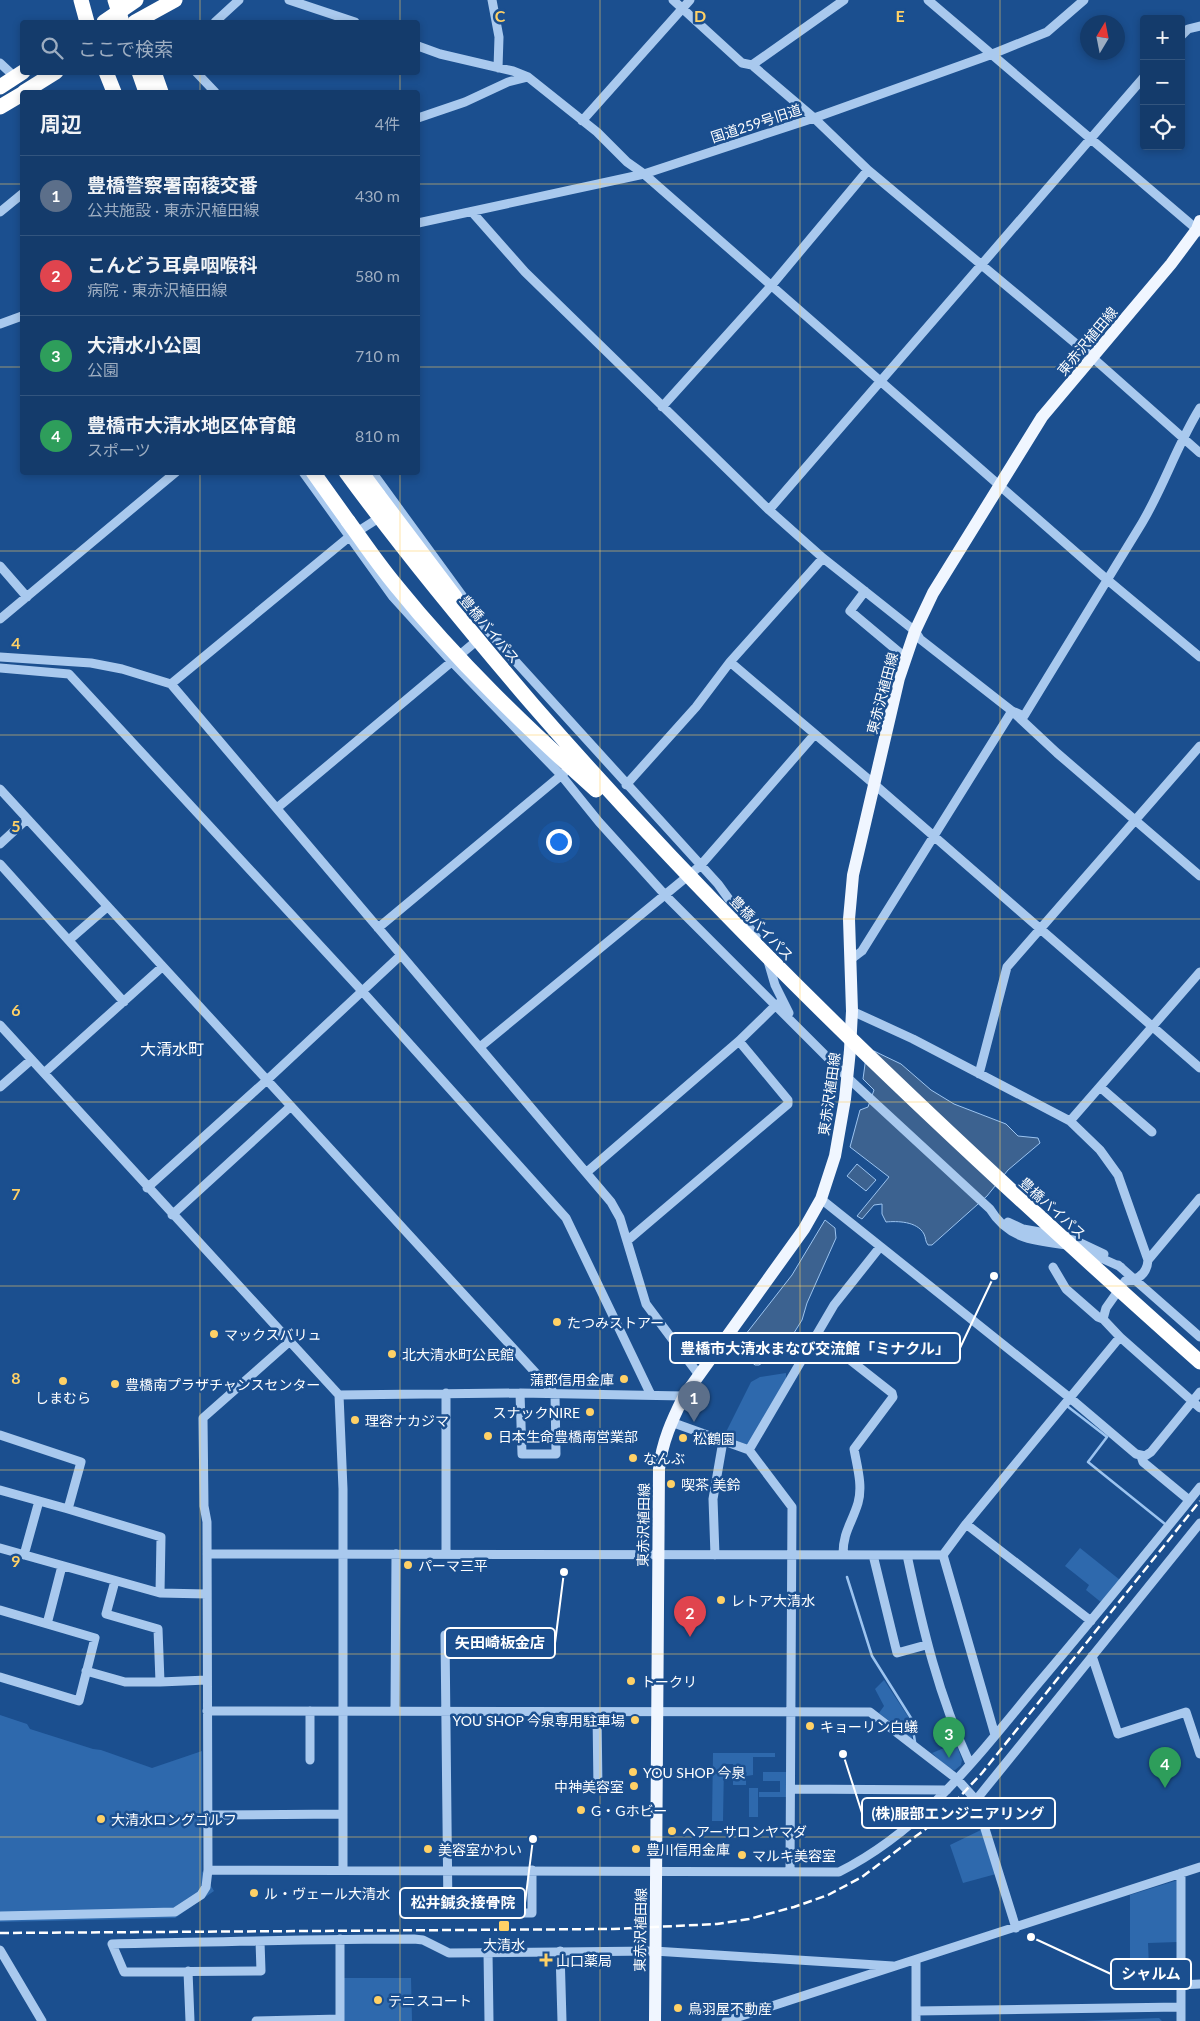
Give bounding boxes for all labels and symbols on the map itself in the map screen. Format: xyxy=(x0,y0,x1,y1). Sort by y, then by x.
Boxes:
text: C xyxy=(495,6,506,25)
text: D xyxy=(694,6,706,25)
text: E xyxy=(895,6,905,25)
north arrow xyxy=(1080,15,1125,60)
street label: 国道259号旧道 xyxy=(708,100,804,146)
street label: 東赤沢植田線 xyxy=(1053,303,1121,379)
street label: 豊橋バイパス xyxy=(457,591,523,667)
text: 4 xyxy=(11,633,21,652)
street label: 東赤沢植田線 xyxy=(863,650,901,736)
text: 5 xyxy=(11,816,21,835)
your location xyxy=(546,829,572,855)
street label: 豊橋バイパス xyxy=(727,892,797,964)
text: 6 xyxy=(11,1000,21,1019)
district label: 大清水町 xyxy=(140,1039,204,1058)
street label: 東赤沢植田線 xyxy=(815,1051,843,1137)
street label: 豊橋バイパス xyxy=(1016,1174,1090,1242)
text: 7 xyxy=(11,1184,21,1203)
place label: たつみストアー xyxy=(567,1314,664,1331)
marker: たつみストアー xyxy=(551,1316,563,1328)
place label: マックスバリュ xyxy=(224,1326,322,1343)
marker: マックスバリュ xyxy=(208,1328,220,1340)
callout: 豊橋市大清水まなび交流館「ミナクル」 xyxy=(670,1333,960,1363)
text: 豊橋市大清水まなび交流館「ミナクル」 xyxy=(680,1339,950,1357)
place label: 北大清水町公民館 xyxy=(402,1346,514,1363)
marker: 北大清水町公民館 xyxy=(386,1348,398,1360)
text: 8 xyxy=(11,1368,21,1387)
place label: 蒲郡信用金庫 xyxy=(530,1371,614,1388)
marker: 蒲郡信用金庫 xyxy=(618,1373,630,1385)
marker: しまむら xyxy=(57,1375,69,1387)
place label: 豊橋南プラザチャンスセンター xyxy=(125,1376,321,1393)
marker: 豊橋南プラザチャンスセンター xyxy=(109,1378,121,1390)
pin: 1 xyxy=(678,1381,710,1422)
place label: しまむら xyxy=(35,1389,91,1406)
place label: スナックNIRE xyxy=(493,1404,580,1421)
marker: スナックNIRE xyxy=(584,1406,596,1418)
place label: 理容ナカジマ xyxy=(365,1412,449,1429)
marker: 理容ナカジマ xyxy=(349,1414,361,1426)
place label: 日本生命豊橋南営業部 xyxy=(498,1428,638,1445)
marker: 日本生命豊橋南営業部 xyxy=(482,1430,494,1442)
place label: 松鶴園 xyxy=(693,1430,735,1447)
marker: 松鶴園 xyxy=(677,1432,689,1444)
place label: なんぶ xyxy=(643,1450,685,1467)
marker: なんぶ xyxy=(627,1452,639,1464)
place label: 喫茶 美鈴 xyxy=(681,1476,741,1493)
marker: 喫茶 美鈴 xyxy=(665,1478,677,1490)
street label: 東赤沢植田線 xyxy=(634,1483,652,1567)
text: 9 xyxy=(11,1551,21,1570)
place label: パーマ三平 xyxy=(418,1557,488,1574)
marker: パーマ三平 xyxy=(402,1559,414,1571)
place label: レトア大清水 xyxy=(731,1592,815,1609)
marker: レトア大清水 xyxy=(715,1594,727,1606)
pin: 2 xyxy=(674,1596,706,1637)
callout: 矢田崎板金店 xyxy=(445,1628,555,1658)
text: 矢田崎板金店 xyxy=(455,1633,545,1651)
place label: トークリ xyxy=(641,1673,697,1690)
marker: トークリ xyxy=(625,1675,637,1687)
place label: YOU SHOP 今泉専用駐車場 xyxy=(453,1712,625,1729)
marker: YOU SHOP 今泉専用駐車場 xyxy=(629,1714,641,1726)
pin: 3 xyxy=(933,1717,965,1758)
place label: キョーリン白蟻 xyxy=(820,1718,918,1735)
marker: キョーリン白蟻 xyxy=(804,1720,816,1732)
pin: 4 xyxy=(1149,1747,1181,1788)
place label: YOU SHOP 今泉 xyxy=(643,1764,745,1781)
marker: YOU SHOP 今泉 xyxy=(627,1766,639,1778)
place label: 中神美容室 xyxy=(554,1778,624,1795)
marker: 中神美容室 xyxy=(628,1780,640,1792)
callout: (株)服部エンジニアリング xyxy=(862,1798,1055,1828)
place label: G・Gホビー xyxy=(591,1802,667,1819)
marker: G・Gホビー xyxy=(575,1804,587,1816)
text: (株)服部エンジニアリング xyxy=(871,1804,1045,1822)
place label: 大清水ロングゴルフ xyxy=(111,1811,237,1828)
marker: 大清水ロングゴルフ xyxy=(95,1813,107,1825)
place label: ヘアーサロンヤマダ xyxy=(682,1823,807,1840)
marker: ヘアーサロンヤマダ xyxy=(666,1825,678,1837)
place label: 美容室かわい xyxy=(438,1841,522,1858)
place label: 豊川信用金庫 xyxy=(646,1841,730,1858)
marker: 美容室かわい xyxy=(422,1843,434,1855)
marker: 豊川信用金庫 xyxy=(630,1843,642,1855)
place label: マルキ美容室 xyxy=(752,1847,836,1864)
marker: マルキ美容室 xyxy=(736,1849,748,1861)
place label: ル・ヴェール大清水 xyxy=(264,1885,390,1902)
marker: ル・ヴェール大清水 xyxy=(248,1887,260,1899)
callout: 松井鍼灸接骨院 xyxy=(400,1888,525,1918)
street label: 東赤沢植田線 xyxy=(631,1888,649,1972)
text: 松井鍼灸接骨院 xyxy=(410,1893,516,1911)
marker: 大清水 xyxy=(497,1919,511,1933)
place label: 大清水 xyxy=(483,1936,525,1953)
place label: 山口薬局 xyxy=(556,1952,612,1969)
marker: 山口薬局 xyxy=(540,1954,552,1966)
callout: シャルム xyxy=(1111,1959,1191,1989)
text: シャルム xyxy=(1121,1964,1181,1982)
place label: テニスコート xyxy=(388,1992,472,2009)
marker: テニスコート xyxy=(372,1994,384,2006)
place label: 鳥羽屋不動産 xyxy=(688,2000,772,2017)
marker: 鳥羽屋不動産 xyxy=(672,2002,684,2014)

